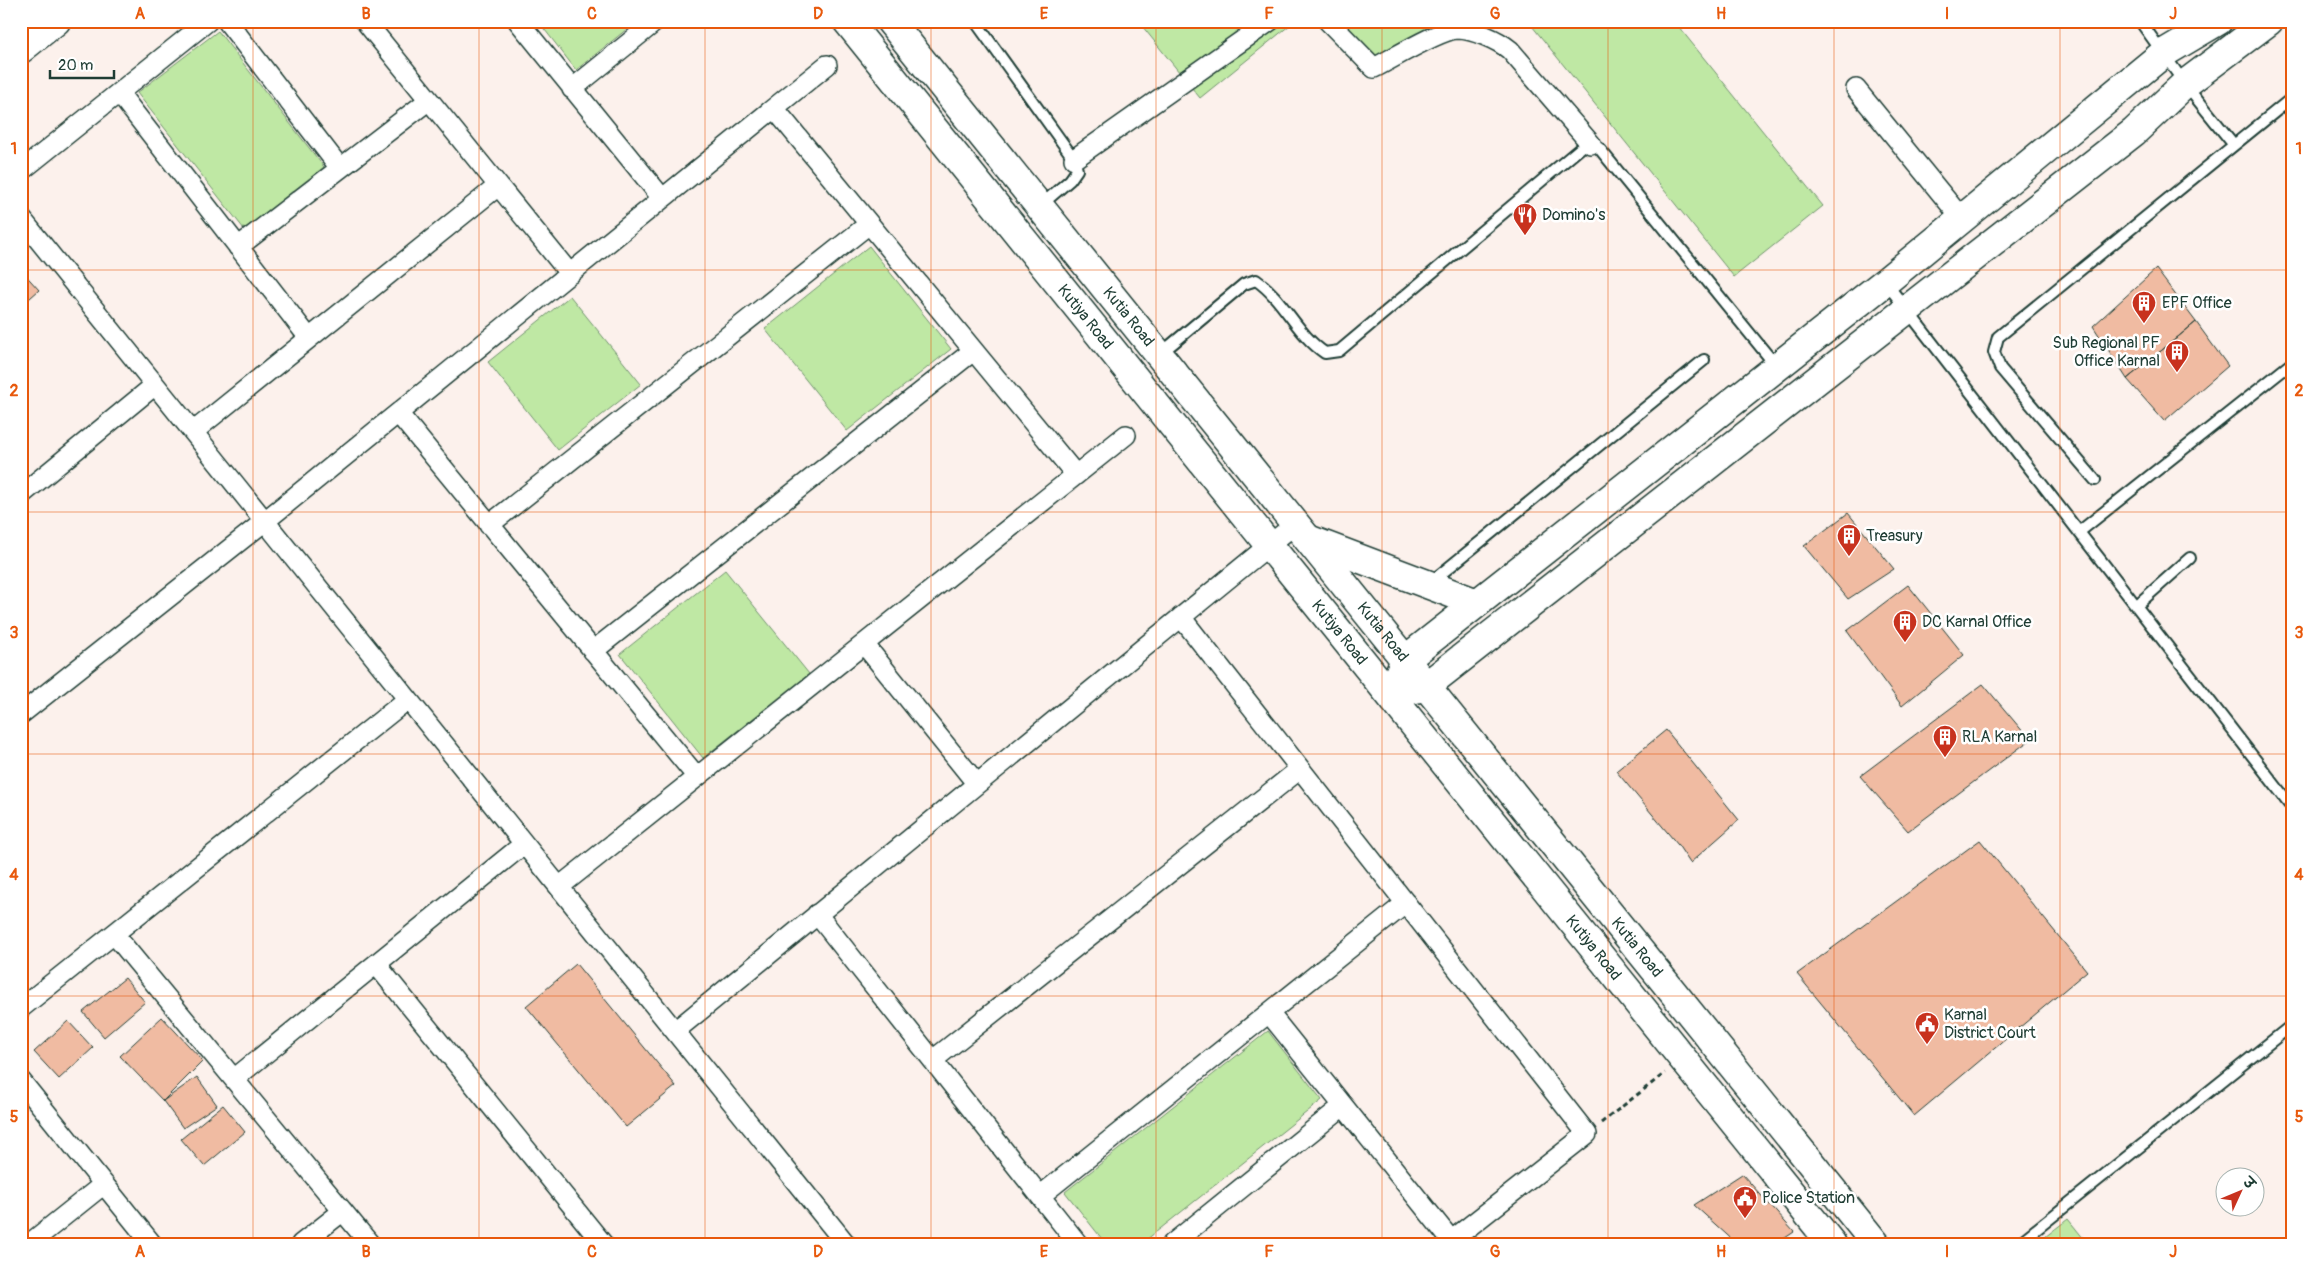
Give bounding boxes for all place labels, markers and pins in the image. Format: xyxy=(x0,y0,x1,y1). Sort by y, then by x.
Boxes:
restaurant icon: Domino's xyxy=(1512,202,1538,236)
place label: Domino's xyxy=(1542,205,1605,225)
building icon: EPF Office xyxy=(2131,290,2157,324)
place label: EPF Office xyxy=(2162,293,2232,313)
place label: Sub Regional PF Office Karnal xyxy=(2053,333,2160,371)
building icon: Sub Regional PF Office Karnal xyxy=(2164,339,2190,373)
building icon: Treasury xyxy=(1836,523,1862,557)
place label: Treasury xyxy=(1866,526,1923,546)
building icon: DC Karnal Office xyxy=(1892,609,1918,643)
place label: DC Karnal Office xyxy=(1922,612,2032,632)
building icon: RLA Karnal xyxy=(1932,724,1958,758)
place label: RLA Karnal xyxy=(1962,727,2037,747)
place label: Karnal District Court xyxy=(1944,1005,2036,1043)
public building icon: Karnal District Court xyxy=(1914,1011,1940,1045)
public building icon: Police Station xyxy=(1732,1185,1758,1219)
place label: Police Station xyxy=(1762,1188,1855,1208)

